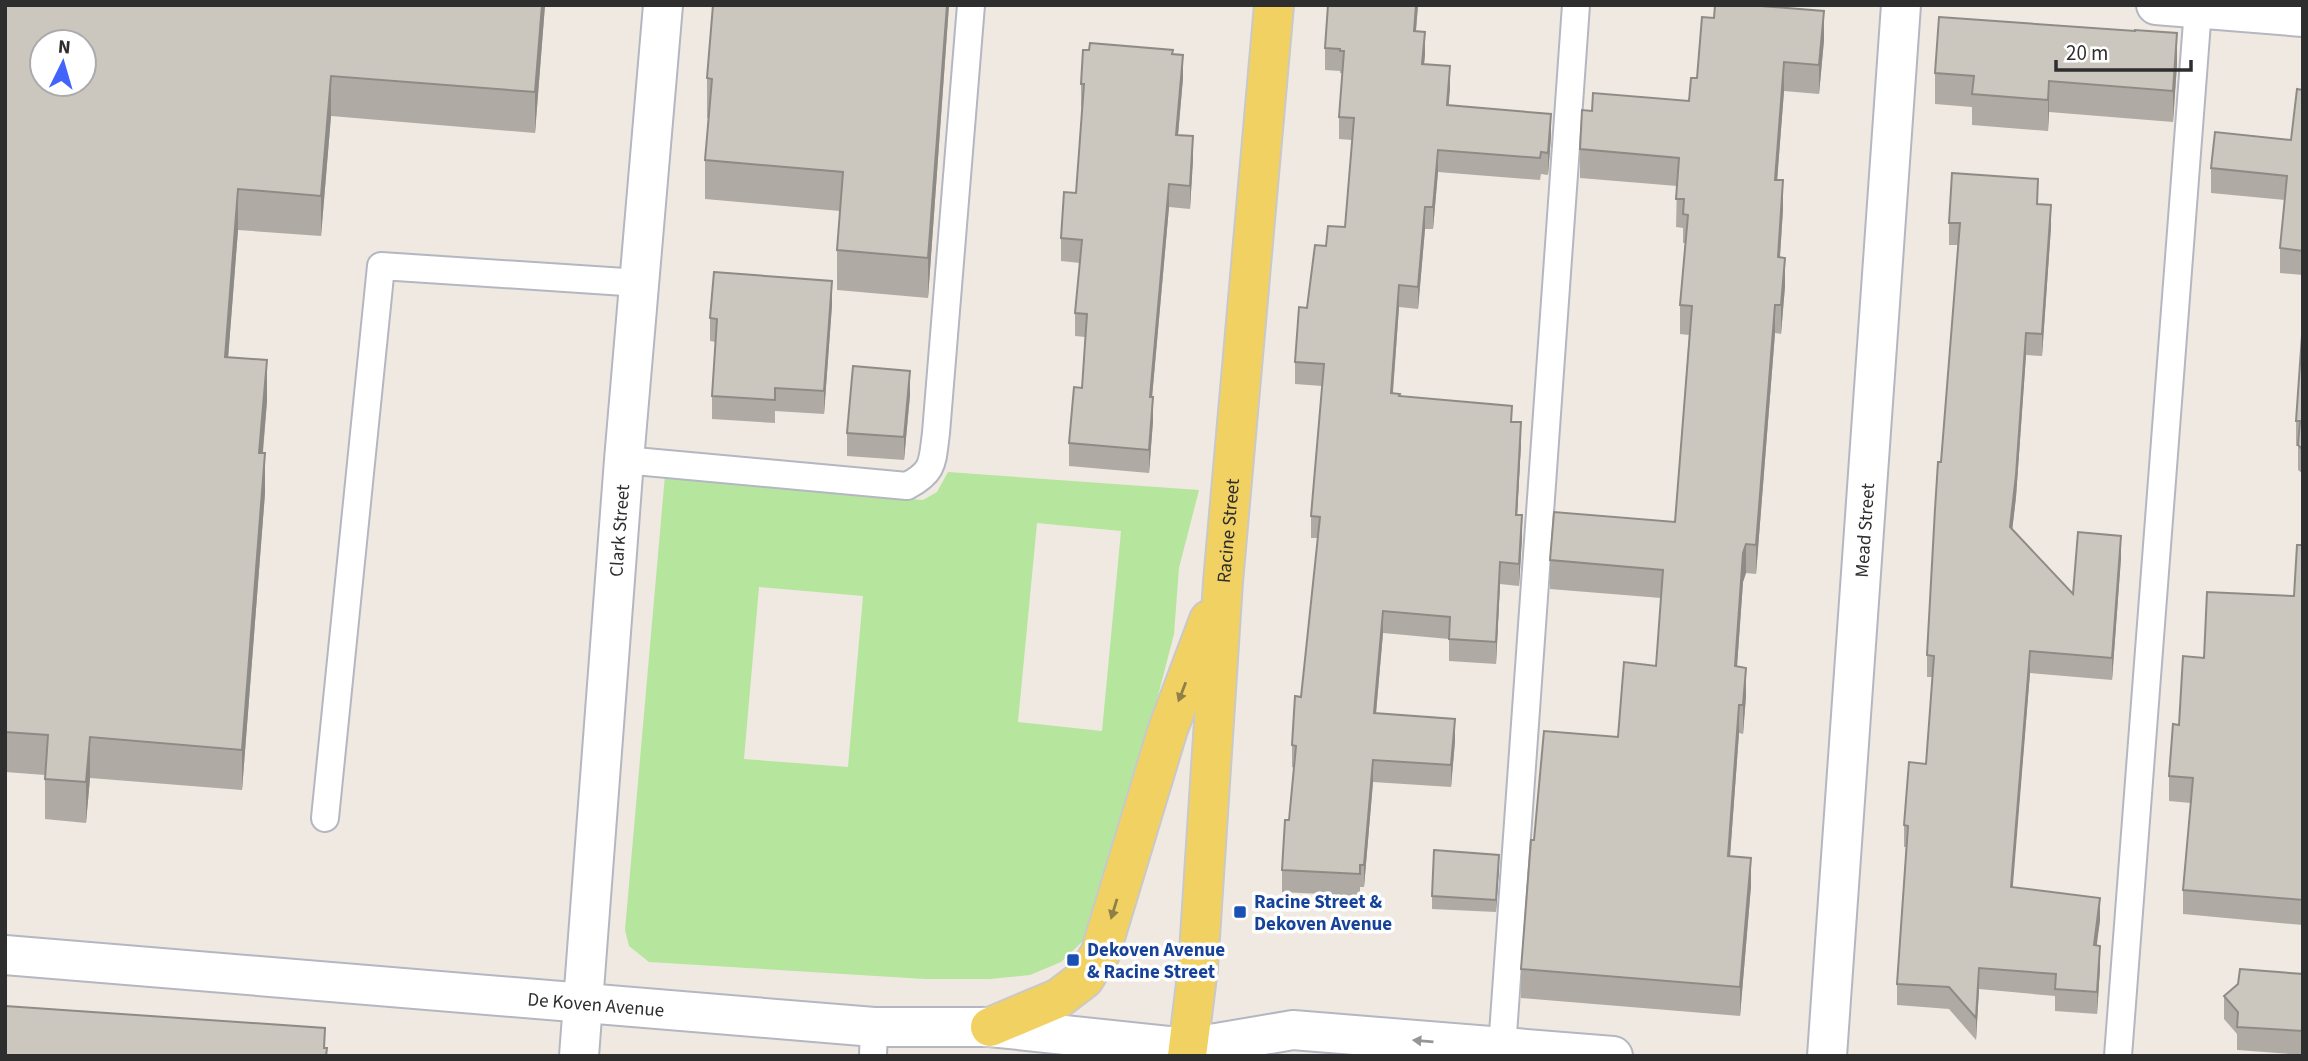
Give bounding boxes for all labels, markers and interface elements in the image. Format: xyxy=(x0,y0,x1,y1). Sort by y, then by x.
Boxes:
north arrow xyxy=(28,28,98,98)
scale bar xyxy=(2056,28,2191,72)
text: N xyxy=(57,34,72,62)
text: 20 m xyxy=(2066,38,2108,68)
street label: Racine Street xyxy=(1211,477,1247,584)
street label: Mead Street xyxy=(1849,482,1882,579)
street label: Clark Street xyxy=(603,483,637,578)
one-way arrow xyxy=(1176,682,1187,703)
place label: Racine Street & Dekoven Avenue xyxy=(1254,889,1392,938)
one-way arrow xyxy=(1108,899,1118,920)
marker: Racine Street & Dekoven Avenue xyxy=(1232,904,1248,920)
place label: Dekoven Avenue & Racine Street xyxy=(1087,937,1225,986)
marker: Dekoven Avenue & Racine Street xyxy=(1065,952,1081,968)
street label: De Koven Avenue xyxy=(526,986,665,1025)
one-way arrow xyxy=(1412,1035,1434,1046)

